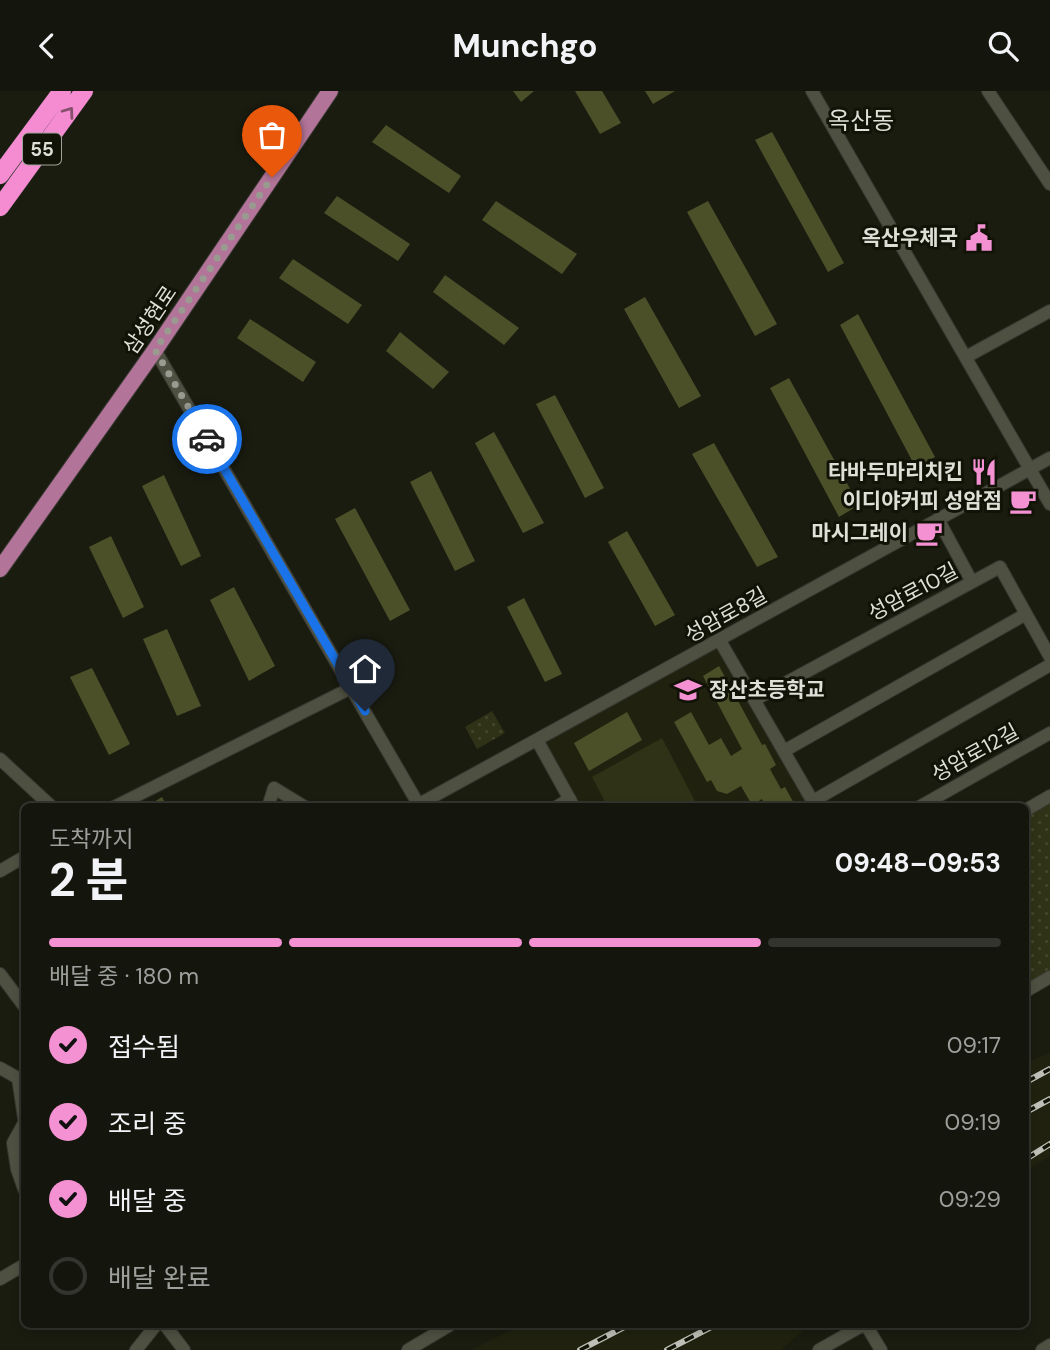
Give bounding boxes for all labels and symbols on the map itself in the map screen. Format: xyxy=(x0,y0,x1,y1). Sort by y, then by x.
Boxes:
pin xyxy=(242,105,302,177)
district label: 옥산동 xyxy=(828,105,894,136)
one-way arrow xyxy=(61,107,73,120)
road number: 55 xyxy=(23,134,61,165)
public building icon: 옥산우체국 xyxy=(964,223,994,253)
place label: 옥산우체국 xyxy=(861,224,958,252)
street label: 삼성현로 xyxy=(117,280,183,360)
courier xyxy=(172,404,242,474)
restaurant icon: 타바두마리치킨 xyxy=(969,457,999,487)
place label: 타바두마리치킨 xyxy=(828,458,963,486)
cafe icon: 이디야커피 성암점 xyxy=(1008,486,1038,516)
place label: 이디야커피 성암점 xyxy=(843,487,1002,515)
cafe icon: 마시그레이 xyxy=(914,518,944,548)
place label: 마시그레이 xyxy=(811,519,908,547)
street label: 성암로10길 xyxy=(863,557,963,627)
street label: 성암로8길 xyxy=(680,581,772,649)
pin xyxy=(335,639,395,711)
school or university icon: 장산초등학교 xyxy=(673,675,703,705)
place label: 장산초등학교 xyxy=(709,676,825,704)
street label: 성암로12길 xyxy=(926,717,1024,789)

